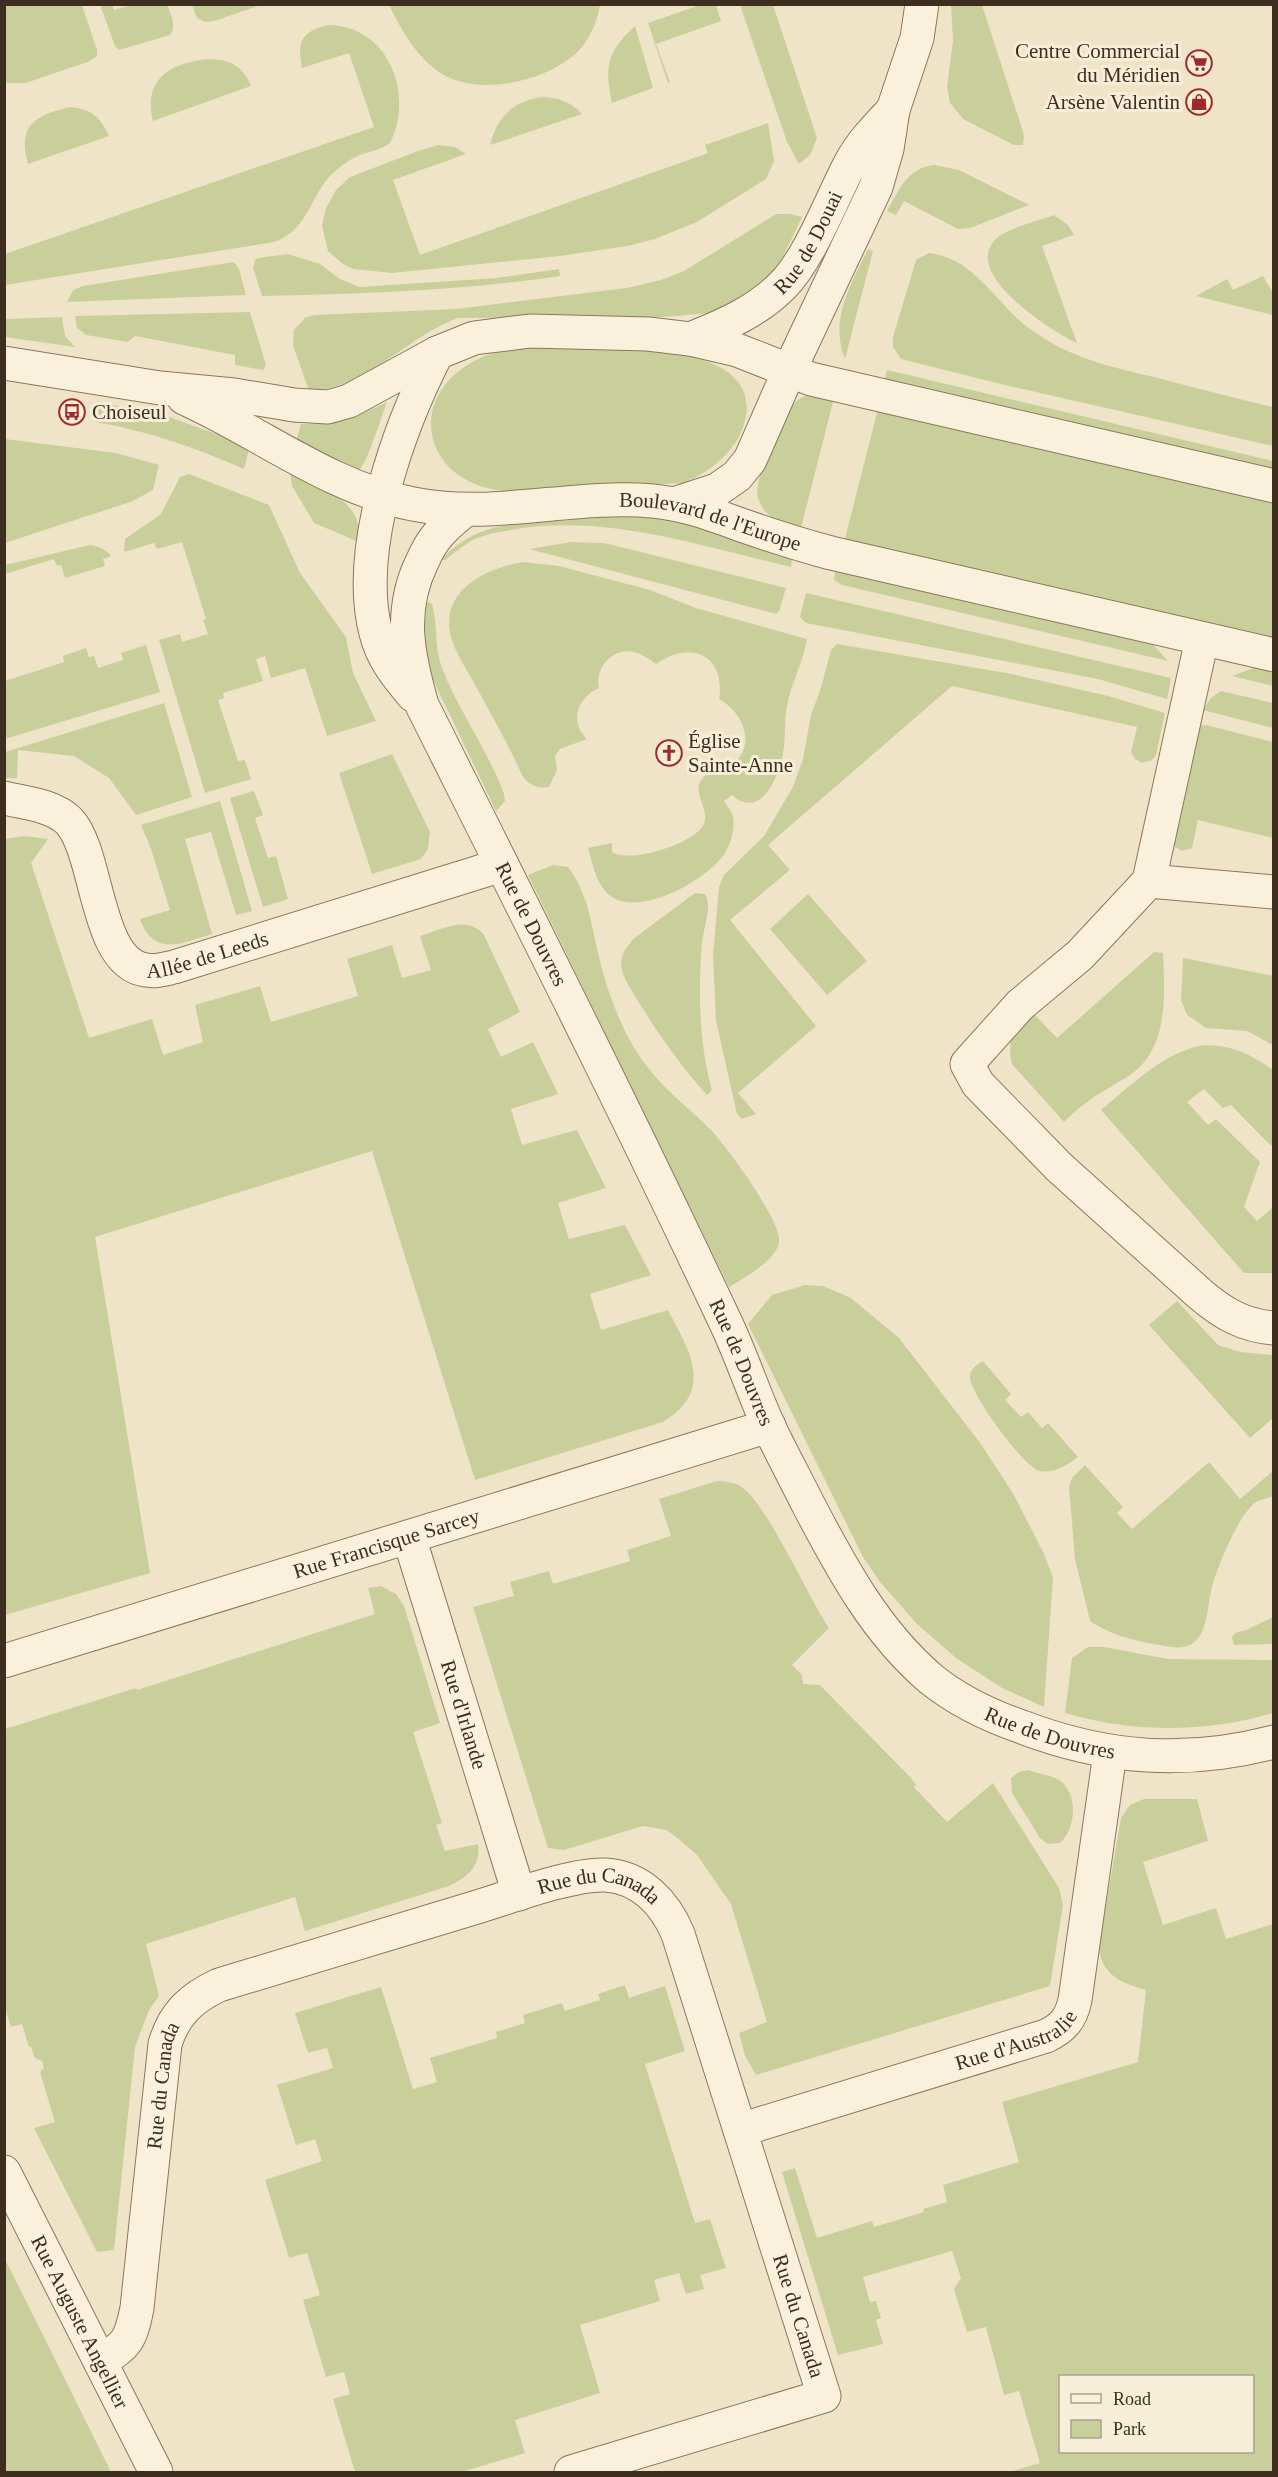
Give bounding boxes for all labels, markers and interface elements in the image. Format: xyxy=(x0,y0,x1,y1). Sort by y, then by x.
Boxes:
place label: Centre Commercial du Méridien xyxy=(1015,39,1180,87)
supermarket icon: Centre Commercial du Méridien xyxy=(1184,48,1214,78)
shop icon: Arsène Valentin xyxy=(1184,87,1214,117)
place label: Arsène Valentin xyxy=(1046,90,1180,114)
street label: Rue de Douai xyxy=(769,187,847,299)
bus stop icon: Choiseul xyxy=(57,397,87,427)
place label: Choiseul xyxy=(92,400,167,424)
street label: Boulevard de l'Europe xyxy=(619,488,804,556)
place label: Église Sainte-Anne xyxy=(688,729,793,777)
church icon: Église Sainte-Anne xyxy=(654,738,684,768)
street label: Rue de Douvres xyxy=(491,858,572,990)
street label: Allée de Leeds xyxy=(146,926,271,983)
street label: Rue de Douvres xyxy=(704,1295,779,1429)
street label: Rue Francisque Sarcey xyxy=(290,1503,483,1583)
street label: Rue d'Irlande xyxy=(436,1657,492,1772)
street label: Rue de Douvres xyxy=(981,1702,1117,1764)
street label: Rue du Canada xyxy=(535,1863,666,1910)
street label: Rue d'Australie xyxy=(952,2006,1082,2075)
street label: Rue du Canada xyxy=(142,2017,185,2151)
street label: Rue Auguste Angellier xyxy=(26,2231,134,2413)
street label: Rue du Canada xyxy=(768,2251,830,2381)
legend xyxy=(1059,2375,1254,2453)
text: Road xyxy=(1113,2389,1151,2409)
text: Park xyxy=(1113,2419,1146,2439)

